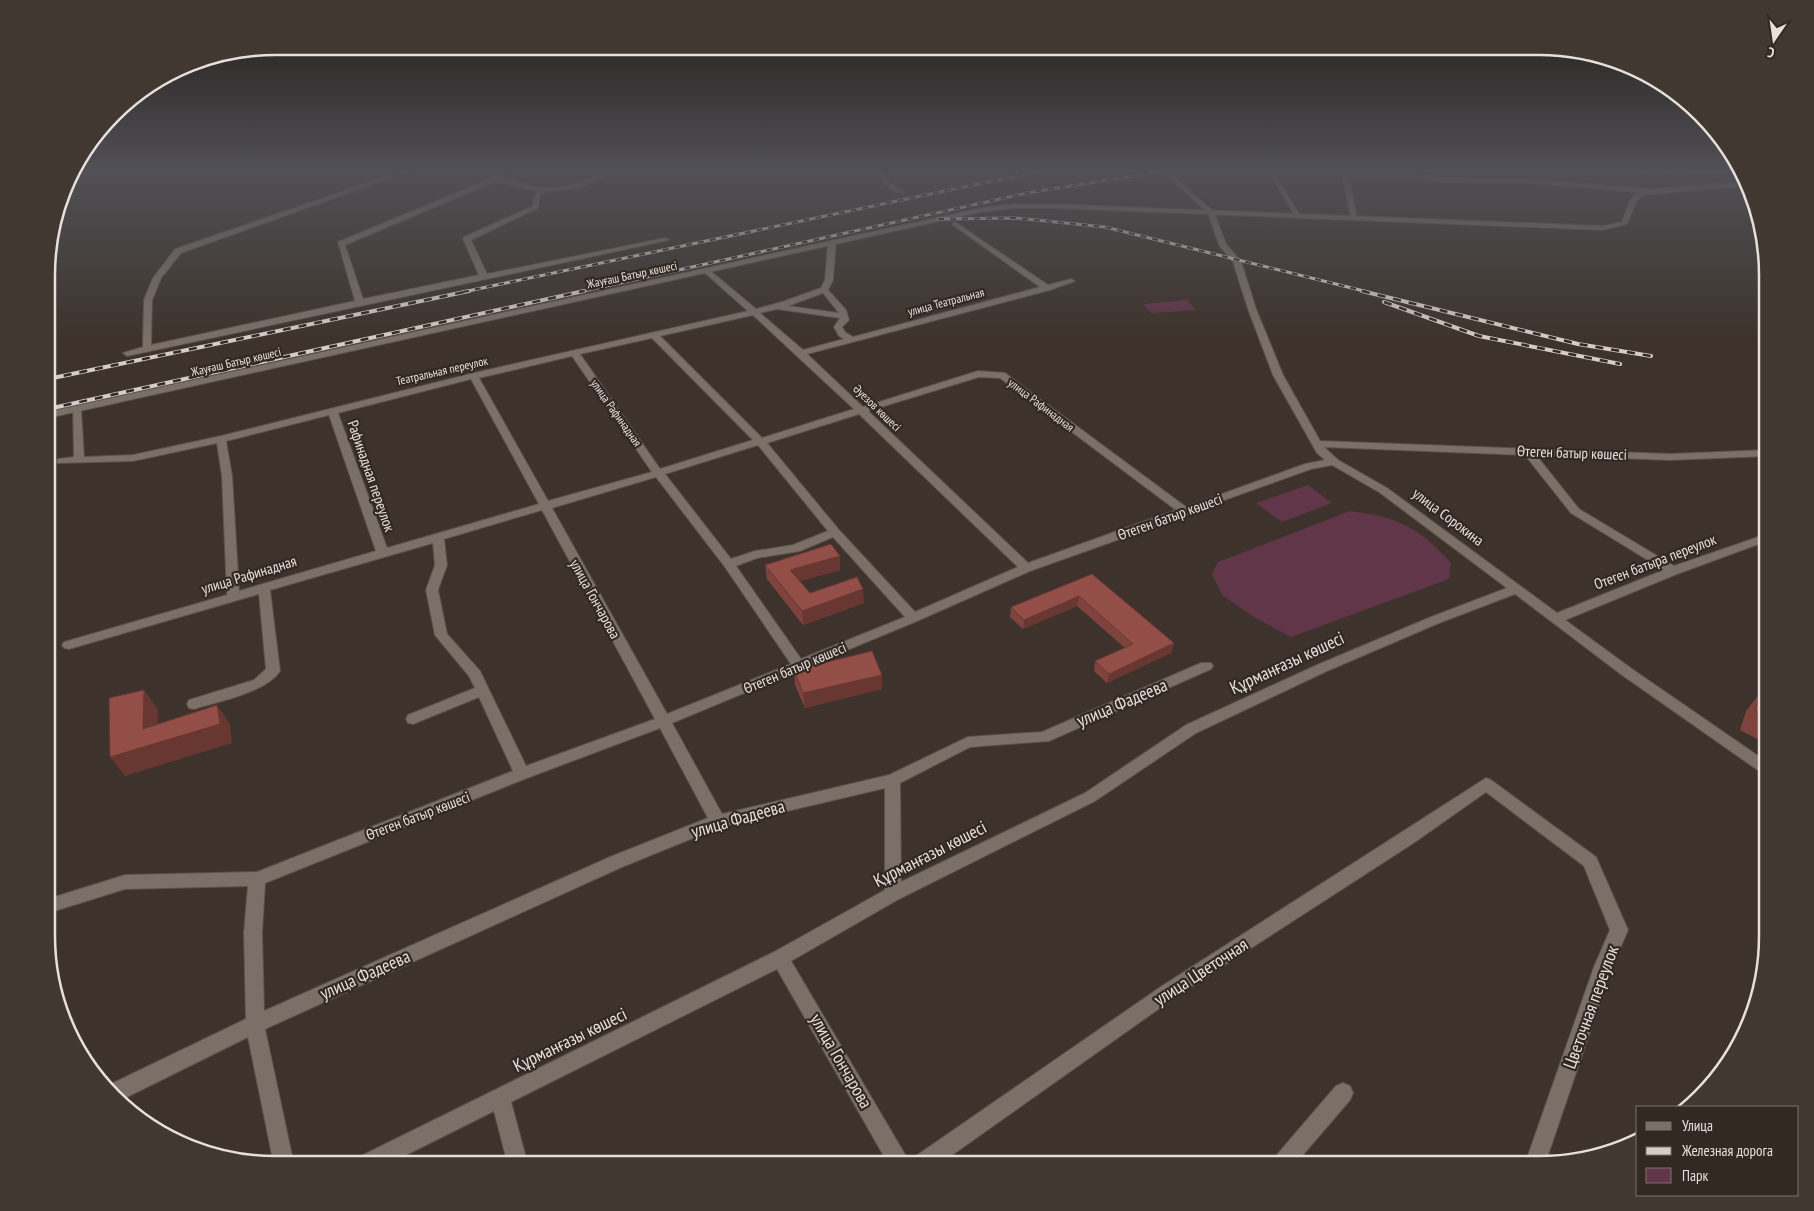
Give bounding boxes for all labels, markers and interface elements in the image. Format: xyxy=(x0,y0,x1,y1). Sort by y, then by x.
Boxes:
north arrow xyxy=(1749,15,1799,65)
text: С xyxy=(1765,43,1776,62)
street label: Жауғаш Батыр көшесі xyxy=(584,258,679,292)
street label: улица Театральная xyxy=(906,284,986,319)
street label: Жауғаш Батыр көшесі xyxy=(188,344,282,379)
street label: Театральная переулок xyxy=(395,353,489,388)
street label: улица Рафинадная xyxy=(1005,375,1078,435)
street label: улица Рафинадная xyxy=(588,376,645,450)
street label: Әуезов көшесі xyxy=(850,381,904,434)
street label: Рафинадная переулок xyxy=(343,418,400,534)
street label: Өтеген батыр көшесі xyxy=(1517,441,1627,464)
street label: улица Сорокина xyxy=(1409,484,1488,550)
street label: Өтеген батыр көшесі xyxy=(1115,489,1225,544)
street label: Отеген батыра переулок xyxy=(1591,529,1719,594)
street label: улица Рафинадная xyxy=(199,551,299,598)
street label: улица Гончарова xyxy=(566,556,625,642)
street label: Құрманғазы көшесі xyxy=(1226,626,1348,699)
street label: Өтеген батыр көшесі xyxy=(740,637,849,698)
street label: улица Фадеева xyxy=(1073,673,1171,732)
street label: Өтеген батыр көшесі xyxy=(363,787,473,844)
street label: улица Фадеева xyxy=(688,794,787,843)
street label: Құрманғазы көшесі xyxy=(869,815,990,892)
street label: улица Цветочная xyxy=(1149,933,1252,1011)
street label: Цветочная переулок xyxy=(1558,942,1624,1072)
street label: улица Фадеева xyxy=(316,944,414,1005)
street label: Құрманғазы көшесі xyxy=(509,1002,630,1077)
street label: улица Гончарова xyxy=(805,1009,878,1112)
legend xyxy=(1636,1106,1799,1196)
text: Улица xyxy=(1682,1116,1713,1135)
text: Железная дорога xyxy=(1681,1141,1773,1160)
text: Парк xyxy=(1682,1166,1708,1185)

